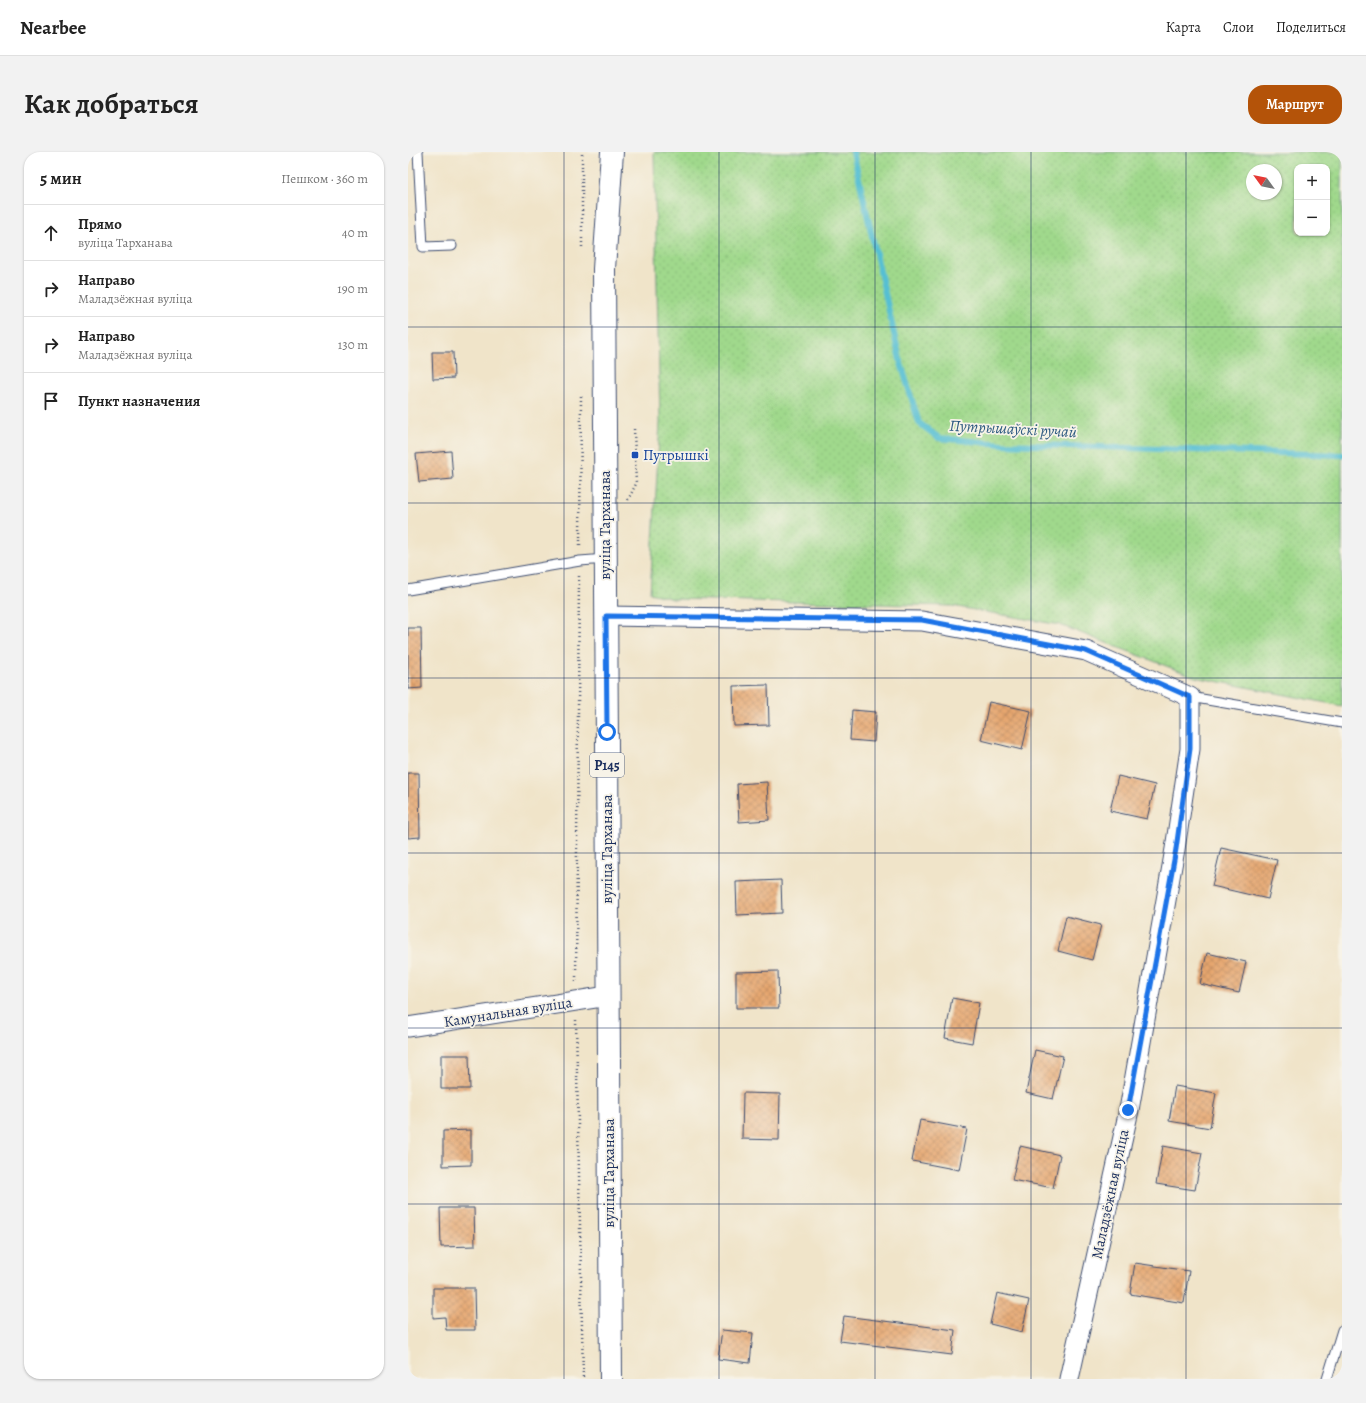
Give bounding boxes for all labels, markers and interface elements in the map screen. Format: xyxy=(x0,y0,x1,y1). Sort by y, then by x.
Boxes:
text: Nearbee xyxy=(20,15,86,41)
text: Карта xyxy=(1166,18,1201,37)
text: Слои xyxy=(1223,18,1254,37)
text: Поделиться xyxy=(1276,18,1346,37)
text: Как добраться xyxy=(24,85,199,123)
button: Маршрут xyxy=(1248,85,1342,124)
north arrow xyxy=(1246,164,1282,200)
map controls xyxy=(1294,164,1330,236)
button: + xyxy=(1294,164,1330,200)
text: 5 мин xyxy=(40,167,82,190)
text: Пешком · 360 m xyxy=(281,170,368,187)
button: − xyxy=(1294,200,1330,236)
text: Прямо xyxy=(78,214,122,234)
icon: ahead xyxy=(40,222,62,244)
text: 40 m xyxy=(342,224,368,241)
text: вуліца Тарханава xyxy=(78,234,173,251)
text: Направо xyxy=(78,270,135,290)
icon: right xyxy=(40,278,62,300)
text: 190 m xyxy=(337,280,368,297)
text: Маладзёжная вуліца xyxy=(78,290,193,307)
text: Направо xyxy=(78,326,135,346)
icon: right xyxy=(40,334,62,356)
text: 130 m xyxy=(338,336,368,353)
text: Маладзёжная вуліца xyxy=(78,346,193,363)
icon: arrive xyxy=(40,390,62,412)
text: Пункт назначения xyxy=(78,391,200,411)
water label: Путрышаўскі ручай xyxy=(949,415,1077,443)
place label: Путрышкі xyxy=(643,445,709,465)
marker: Путрышкі xyxy=(630,450,640,460)
street label: вуліца Тарханава xyxy=(595,470,615,580)
route start xyxy=(598,723,616,741)
road number: Р145 xyxy=(590,753,624,777)
street label: вуліца Тарханава xyxy=(597,794,617,904)
street label: Камунальная вуліца xyxy=(442,992,574,1032)
route end xyxy=(1119,1101,1137,1119)
street label: вуліца Тарханава xyxy=(599,1118,619,1228)
street label: Маладзёжная вуліца xyxy=(1086,1127,1134,1261)

